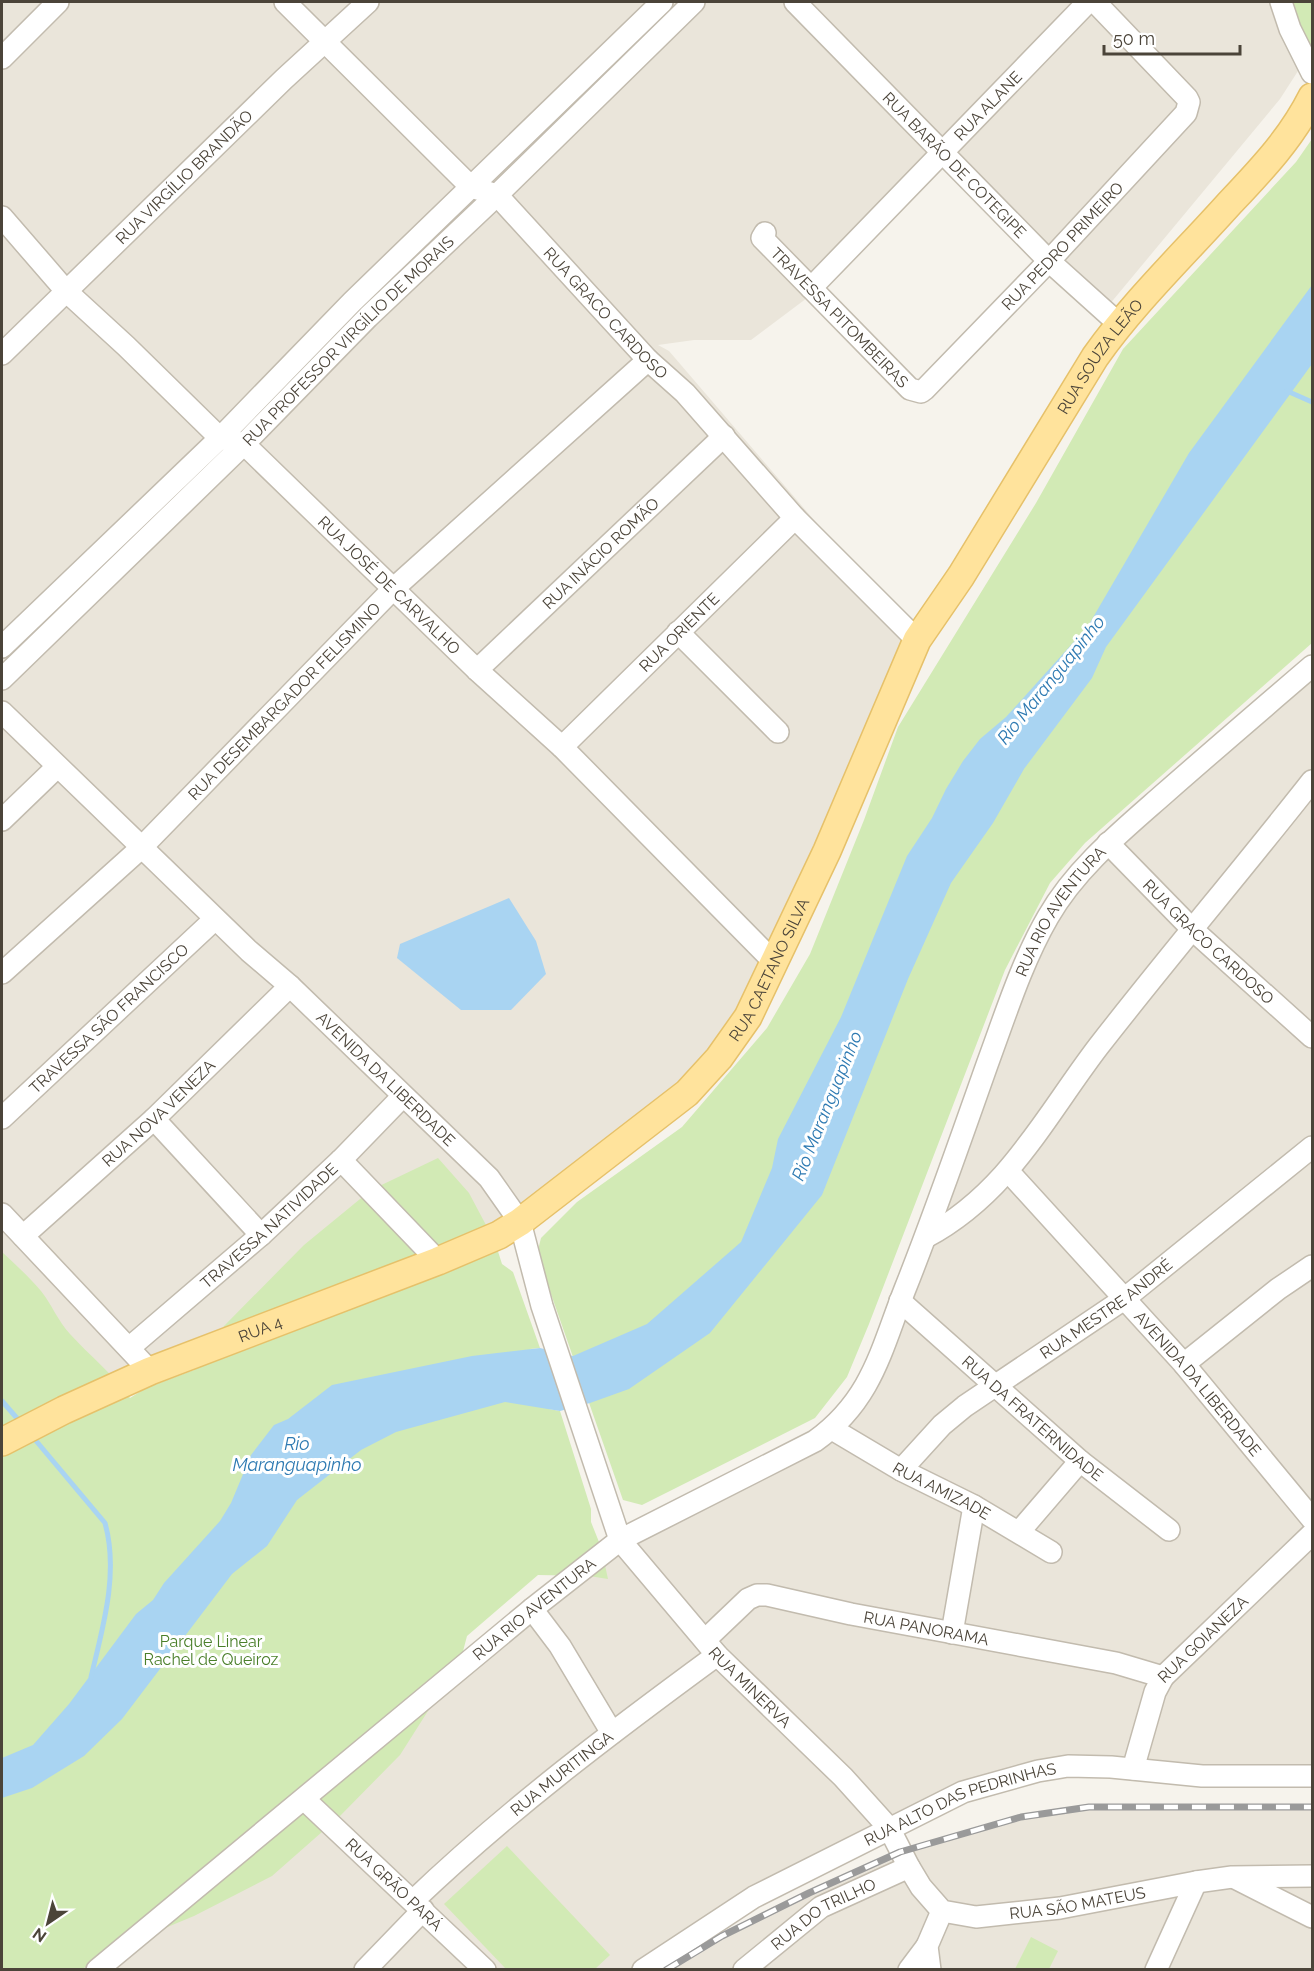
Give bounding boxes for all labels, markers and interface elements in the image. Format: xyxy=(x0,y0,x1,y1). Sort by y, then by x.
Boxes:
scale bar xyxy=(1104,18,1240,56)
text: 50 m xyxy=(1113,28,1155,49)
street label: RUA ALANE xyxy=(950,67,1026,145)
street label: RUA BARÃO DE COTEGIPE xyxy=(879,88,1030,242)
street label: RUA VIRGÍLIO BRANDÃO xyxy=(112,106,257,248)
street label: RUA PEDRO PRIMEIRO xyxy=(998,178,1127,314)
street label: RUA PROFESSOR VIRGÍLIO DE MORAIS xyxy=(239,232,458,450)
street label: RUA GRACO CARDOSO xyxy=(540,243,671,383)
street label: TRAVESSA PITOMBEIRAS xyxy=(767,244,913,392)
street label: RUA SOUZA LEÃO xyxy=(1053,295,1147,418)
street label: RUA INÁCIO ROMÃO xyxy=(539,494,663,613)
street label: RUA JOSÉ DE CARVALHO xyxy=(314,512,464,658)
street label: RUA ORIENTE xyxy=(635,589,723,676)
street label: RUA DESEMBARGADOR FELISMINO xyxy=(184,599,385,804)
water label: Rio Maranguapinho xyxy=(992,611,1109,748)
street label: RUA RIO AVENTURA xyxy=(1012,842,1110,979)
street label: RUA GRACO CARDOSO xyxy=(1139,876,1278,1008)
street label: RUA CAETANO SILVA xyxy=(725,895,813,1045)
street label: TRAVESSA SÃO FRANCISCO xyxy=(25,940,193,1098)
street label: AVENIDA DA LIBERDADE xyxy=(312,1008,459,1150)
water label: Rio Maranguapinho xyxy=(787,1028,866,1183)
street label: RUA NOVA VENEZA xyxy=(98,1056,219,1171)
street label: TRAVESSA NATIVIDADE xyxy=(197,1159,342,1293)
street label: RUA MESTRE ANDRÉ xyxy=(1036,1254,1176,1363)
street label: AVENIDA DA LIBERDADE xyxy=(1130,1307,1265,1460)
street label: RUA 4 xyxy=(236,1312,285,1346)
street label: RUA DA FRATERNIDADE xyxy=(958,1352,1107,1485)
water label: Rio Maranguapinho xyxy=(232,1433,362,1475)
street label: RUA AMIZADE xyxy=(889,1458,994,1524)
street label: RUA RIO AVENTURA xyxy=(469,1554,600,1664)
street label: RUA GOIANEZA xyxy=(1154,1592,1252,1687)
street label: RUA PANORAMA xyxy=(862,1608,991,1649)
park label: Parque Linear Rachel de Queiroz xyxy=(144,1632,279,1669)
street label: RUA MINERVA xyxy=(704,1643,795,1732)
street label: RUA MURITINGA xyxy=(507,1727,617,1820)
street label: RUA ALTO DAS PEDRINHAS xyxy=(861,1759,1058,1850)
street label: RUA GRÃO PARÁ xyxy=(341,1834,447,1935)
street label: RUA DO TRILHO xyxy=(767,1874,879,1954)
street label: RUA SÃO MATEUS xyxy=(1009,1883,1147,1923)
north arrow xyxy=(18,1893,78,1953)
text: N xyxy=(29,1924,50,1946)

